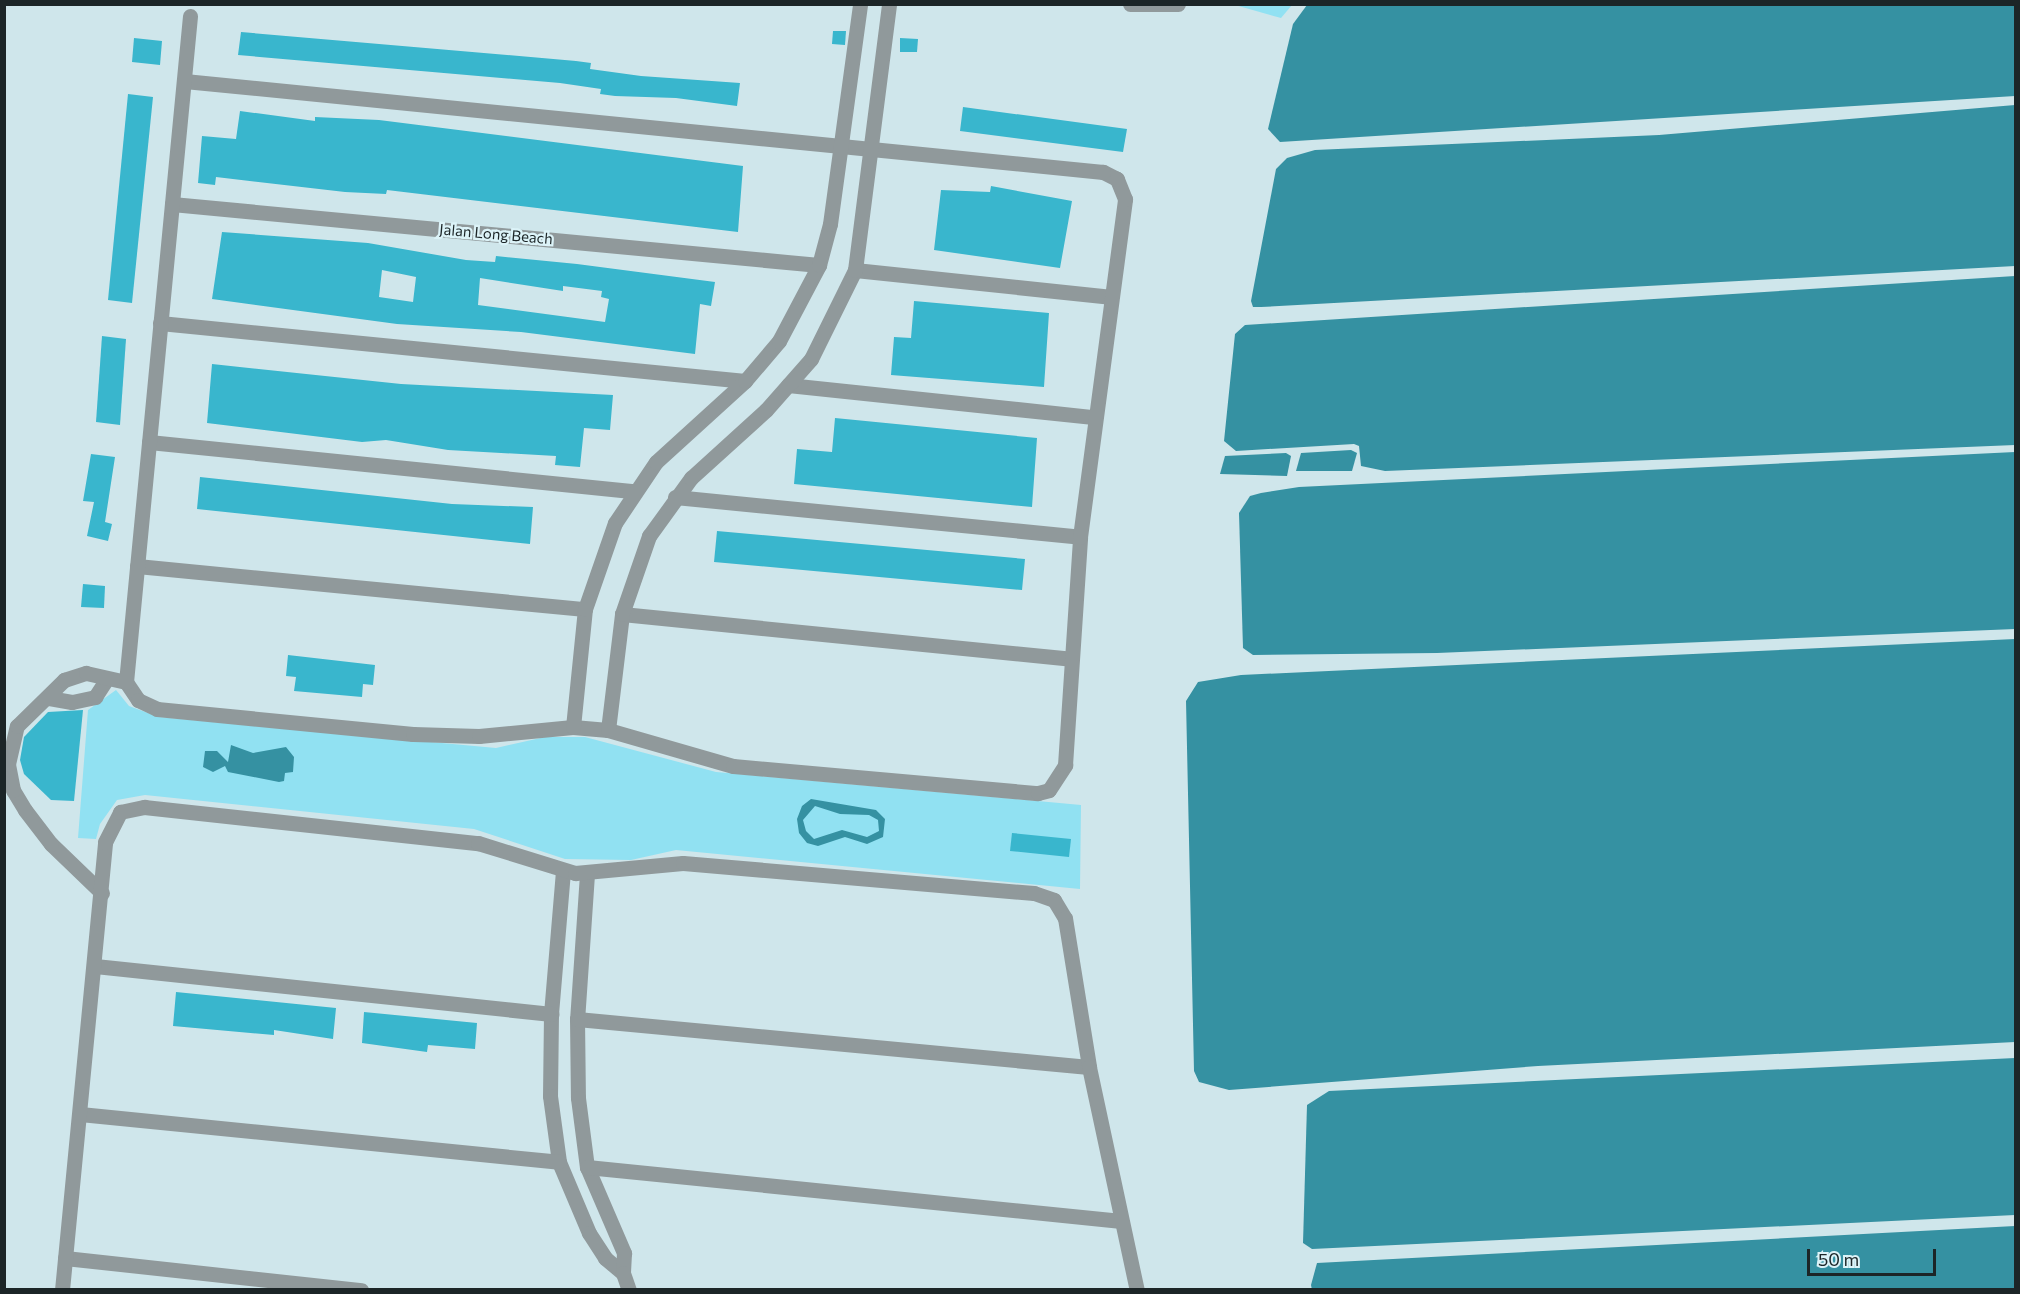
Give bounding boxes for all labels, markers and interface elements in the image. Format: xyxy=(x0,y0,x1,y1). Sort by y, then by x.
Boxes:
street label: Jalan Long Beach xyxy=(438,220,554,248)
scale bar xyxy=(1810,1237,1939,1275)
text: 50 m xyxy=(1818,1248,1859,1270)

